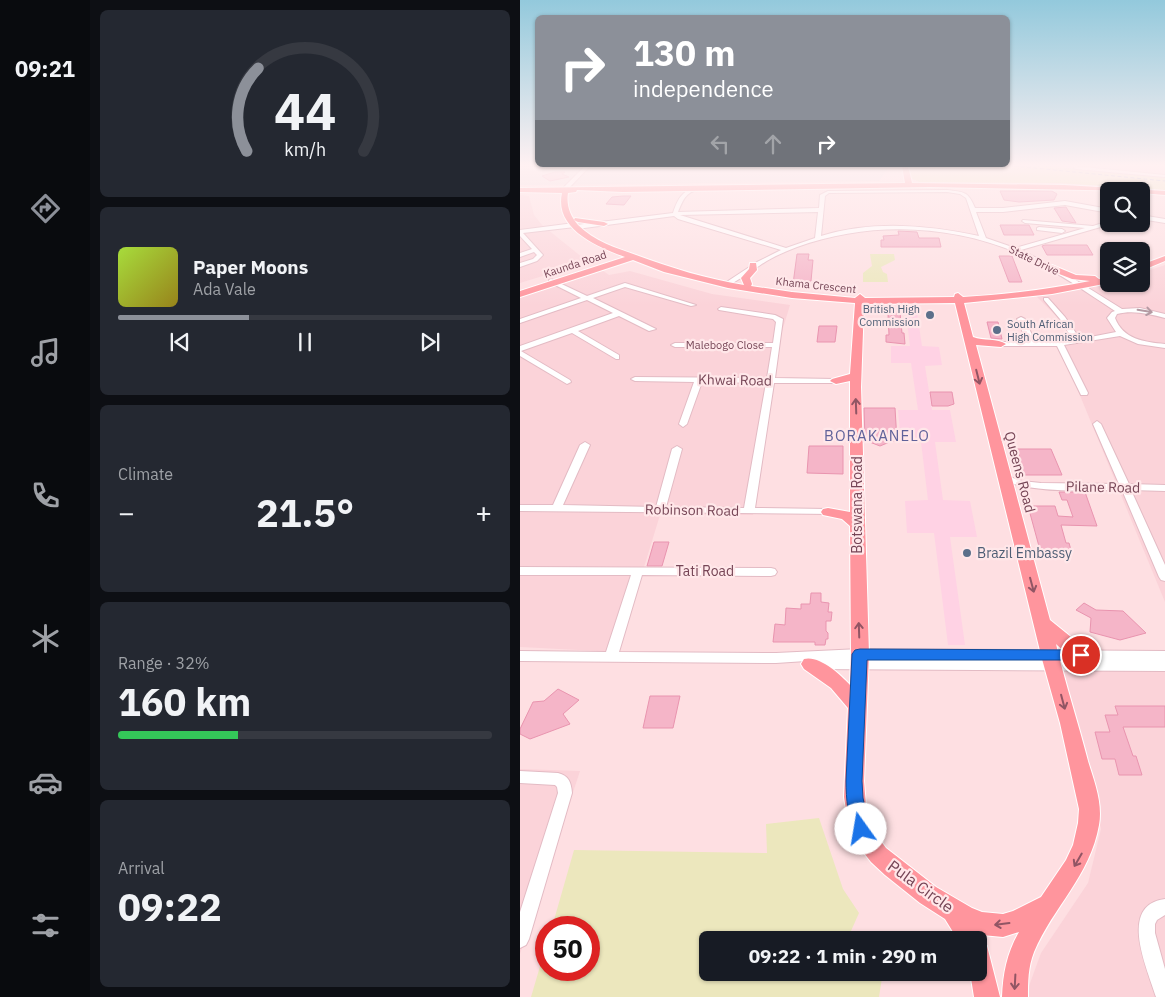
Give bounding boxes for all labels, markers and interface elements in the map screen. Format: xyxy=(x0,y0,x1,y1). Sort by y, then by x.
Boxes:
text: 130 m xyxy=(633,30,736,76)
icon: right xyxy=(550,35,615,100)
text: 09:21 xyxy=(15,54,75,83)
text: independence xyxy=(633,74,774,103)
text: 44 xyxy=(274,77,336,144)
icon: left xyxy=(706,130,734,158)
icon: ahead xyxy=(759,130,787,158)
icon: right xyxy=(812,130,840,158)
text: km/h xyxy=(284,138,326,161)
map controls xyxy=(1100,182,1150,292)
button: search xyxy=(1100,182,1150,232)
icon: directions xyxy=(28,191,63,226)
street label: State Drive xyxy=(1007,242,1061,278)
button: layers xyxy=(1100,242,1150,292)
street label: Kaunda Road xyxy=(542,247,608,281)
text: Paper Moons xyxy=(193,255,308,279)
street label: Khama Crescent xyxy=(775,274,857,296)
text: Ada Vale xyxy=(193,279,256,299)
place label: British High Commission xyxy=(859,302,920,329)
one-way arrow xyxy=(1136,306,1152,316)
marker: British High Commission xyxy=(924,309,936,321)
place label: South African High Commission xyxy=(1007,317,1093,344)
marker: South African High Commission xyxy=(991,324,1003,336)
icon: previous xyxy=(166,328,194,356)
icon: pause xyxy=(291,328,319,356)
icon: next xyxy=(416,328,444,356)
icon: music xyxy=(28,335,63,370)
street label: Malebogo Close xyxy=(686,338,764,352)
one-way arrow xyxy=(974,369,984,385)
street label: Khwai Road xyxy=(698,370,772,390)
one-way arrow xyxy=(851,398,861,414)
district label: BORAKANELO xyxy=(824,426,930,445)
street label: Queens Road xyxy=(1001,429,1039,515)
street label: Botswana Road xyxy=(848,456,866,554)
text: Climate xyxy=(118,464,173,484)
street label: Pilane Road xyxy=(1066,477,1140,497)
icon: phone xyxy=(28,478,63,513)
text: 21.5° xyxy=(256,488,354,537)
text: − xyxy=(118,494,135,531)
text: + xyxy=(475,494,492,531)
street label: Robinson Road xyxy=(645,500,739,520)
place label: Brazil Embassy xyxy=(977,544,1072,562)
marker: Brazil Embassy xyxy=(961,547,973,559)
street label: Tati Road xyxy=(676,562,734,580)
one-way arrow xyxy=(1028,577,1038,593)
icon: climate xyxy=(28,621,63,656)
one-way arrow xyxy=(854,622,864,638)
pin xyxy=(1060,634,1102,676)
icon: arrive xyxy=(1067,641,1095,669)
text: Range · 32% xyxy=(118,653,210,673)
text: 160 km xyxy=(118,677,251,726)
one-way arrow xyxy=(1059,694,1069,710)
icon: car xyxy=(28,765,63,800)
position arrow xyxy=(834,802,886,854)
one-way arrow xyxy=(1073,852,1083,866)
street label: Pula Circle xyxy=(884,855,958,917)
text: Arrival xyxy=(118,858,165,878)
text: 09:22 xyxy=(118,882,222,931)
icon: filters xyxy=(28,908,63,943)
speed limit sign: 50 xyxy=(535,916,600,981)
one-way arrow xyxy=(994,919,1010,929)
text: 09:22 · 1 min · 290 m xyxy=(749,944,937,968)
one-way arrow xyxy=(1010,974,1019,990)

